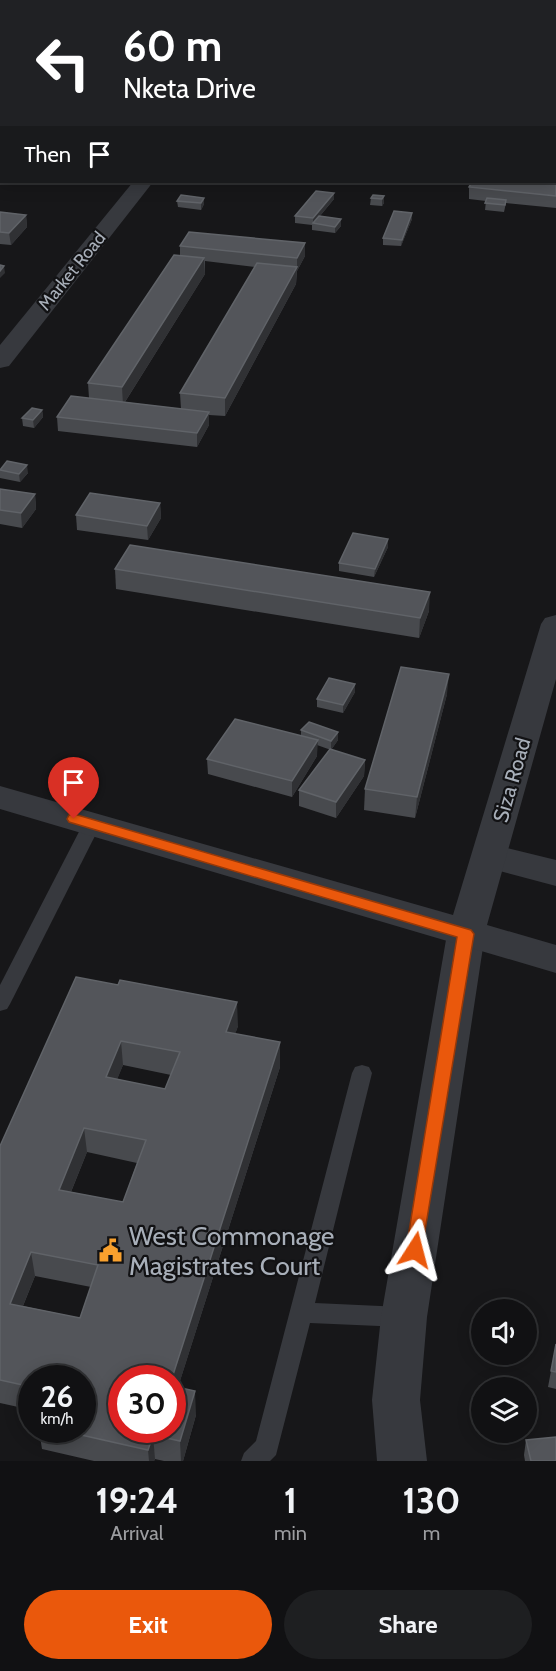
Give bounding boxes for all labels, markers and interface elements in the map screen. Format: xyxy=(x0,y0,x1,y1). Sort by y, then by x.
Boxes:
text: 60 m xyxy=(123,20,222,72)
icon: left xyxy=(24,24,102,102)
text: Nketa Drive xyxy=(123,72,256,105)
icon: arrive xyxy=(83,138,116,171)
text: Then xyxy=(24,141,71,168)
street label: Market Road xyxy=(34,227,110,315)
street label: Siza Road xyxy=(488,735,536,825)
pin xyxy=(48,757,99,819)
icon: arrive xyxy=(57,766,90,799)
position arrow xyxy=(383,1218,447,1282)
place label: West Commonage Magistrates Court xyxy=(129,1220,334,1282)
public building icon: West Commonage Magistrates Court xyxy=(98,1238,124,1264)
map controls xyxy=(471,1299,537,1443)
button: sound xyxy=(471,1299,537,1365)
speed limit sign: 30 xyxy=(108,1365,186,1443)
button: layers xyxy=(471,1377,537,1443)
text: 26 xyxy=(41,1378,73,1415)
text: km/h xyxy=(41,1410,73,1428)
text: 19:24 xyxy=(96,1478,178,1522)
text: 1 xyxy=(284,1478,297,1522)
text: 130 xyxy=(402,1478,461,1522)
text: Arrival xyxy=(110,1521,164,1545)
text: min xyxy=(274,1521,307,1545)
text: m xyxy=(423,1521,440,1545)
button: Exit xyxy=(24,1590,272,1659)
button: Share xyxy=(284,1590,532,1659)

